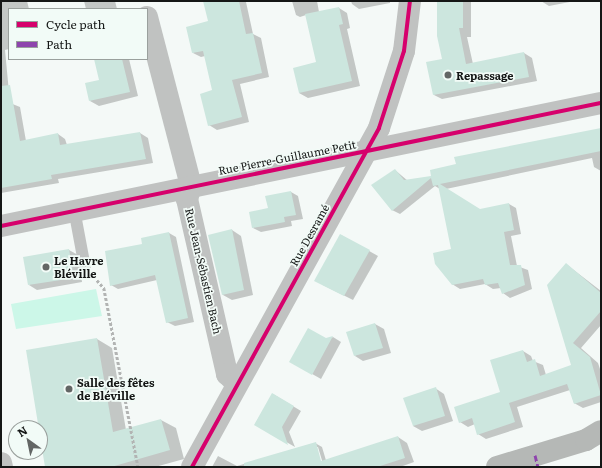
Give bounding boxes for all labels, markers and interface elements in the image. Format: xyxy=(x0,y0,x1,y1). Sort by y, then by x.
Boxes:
legend xyxy=(8,8,148,60)
text: Cycle path xyxy=(46,15,106,33)
text: Path xyxy=(46,35,72,53)
place label: Repassage xyxy=(456,68,514,82)
marker: Repassage xyxy=(443,70,453,80)
street label: Rue Pierre-Guillaume Petit xyxy=(217,137,357,177)
street label: Rue Desramé xyxy=(287,202,331,268)
street label: Rue Jean-Sébastien Bach xyxy=(183,207,225,335)
place label: Le Havre Bléville xyxy=(54,254,104,280)
marker: Le Havre Bléville xyxy=(41,262,51,272)
place label: Salle des fêtes de Bléville xyxy=(77,376,154,402)
marker: Salle des fêtes de Bléville xyxy=(64,384,74,394)
north arrow xyxy=(8,420,48,460)
text: N xyxy=(14,422,30,440)

